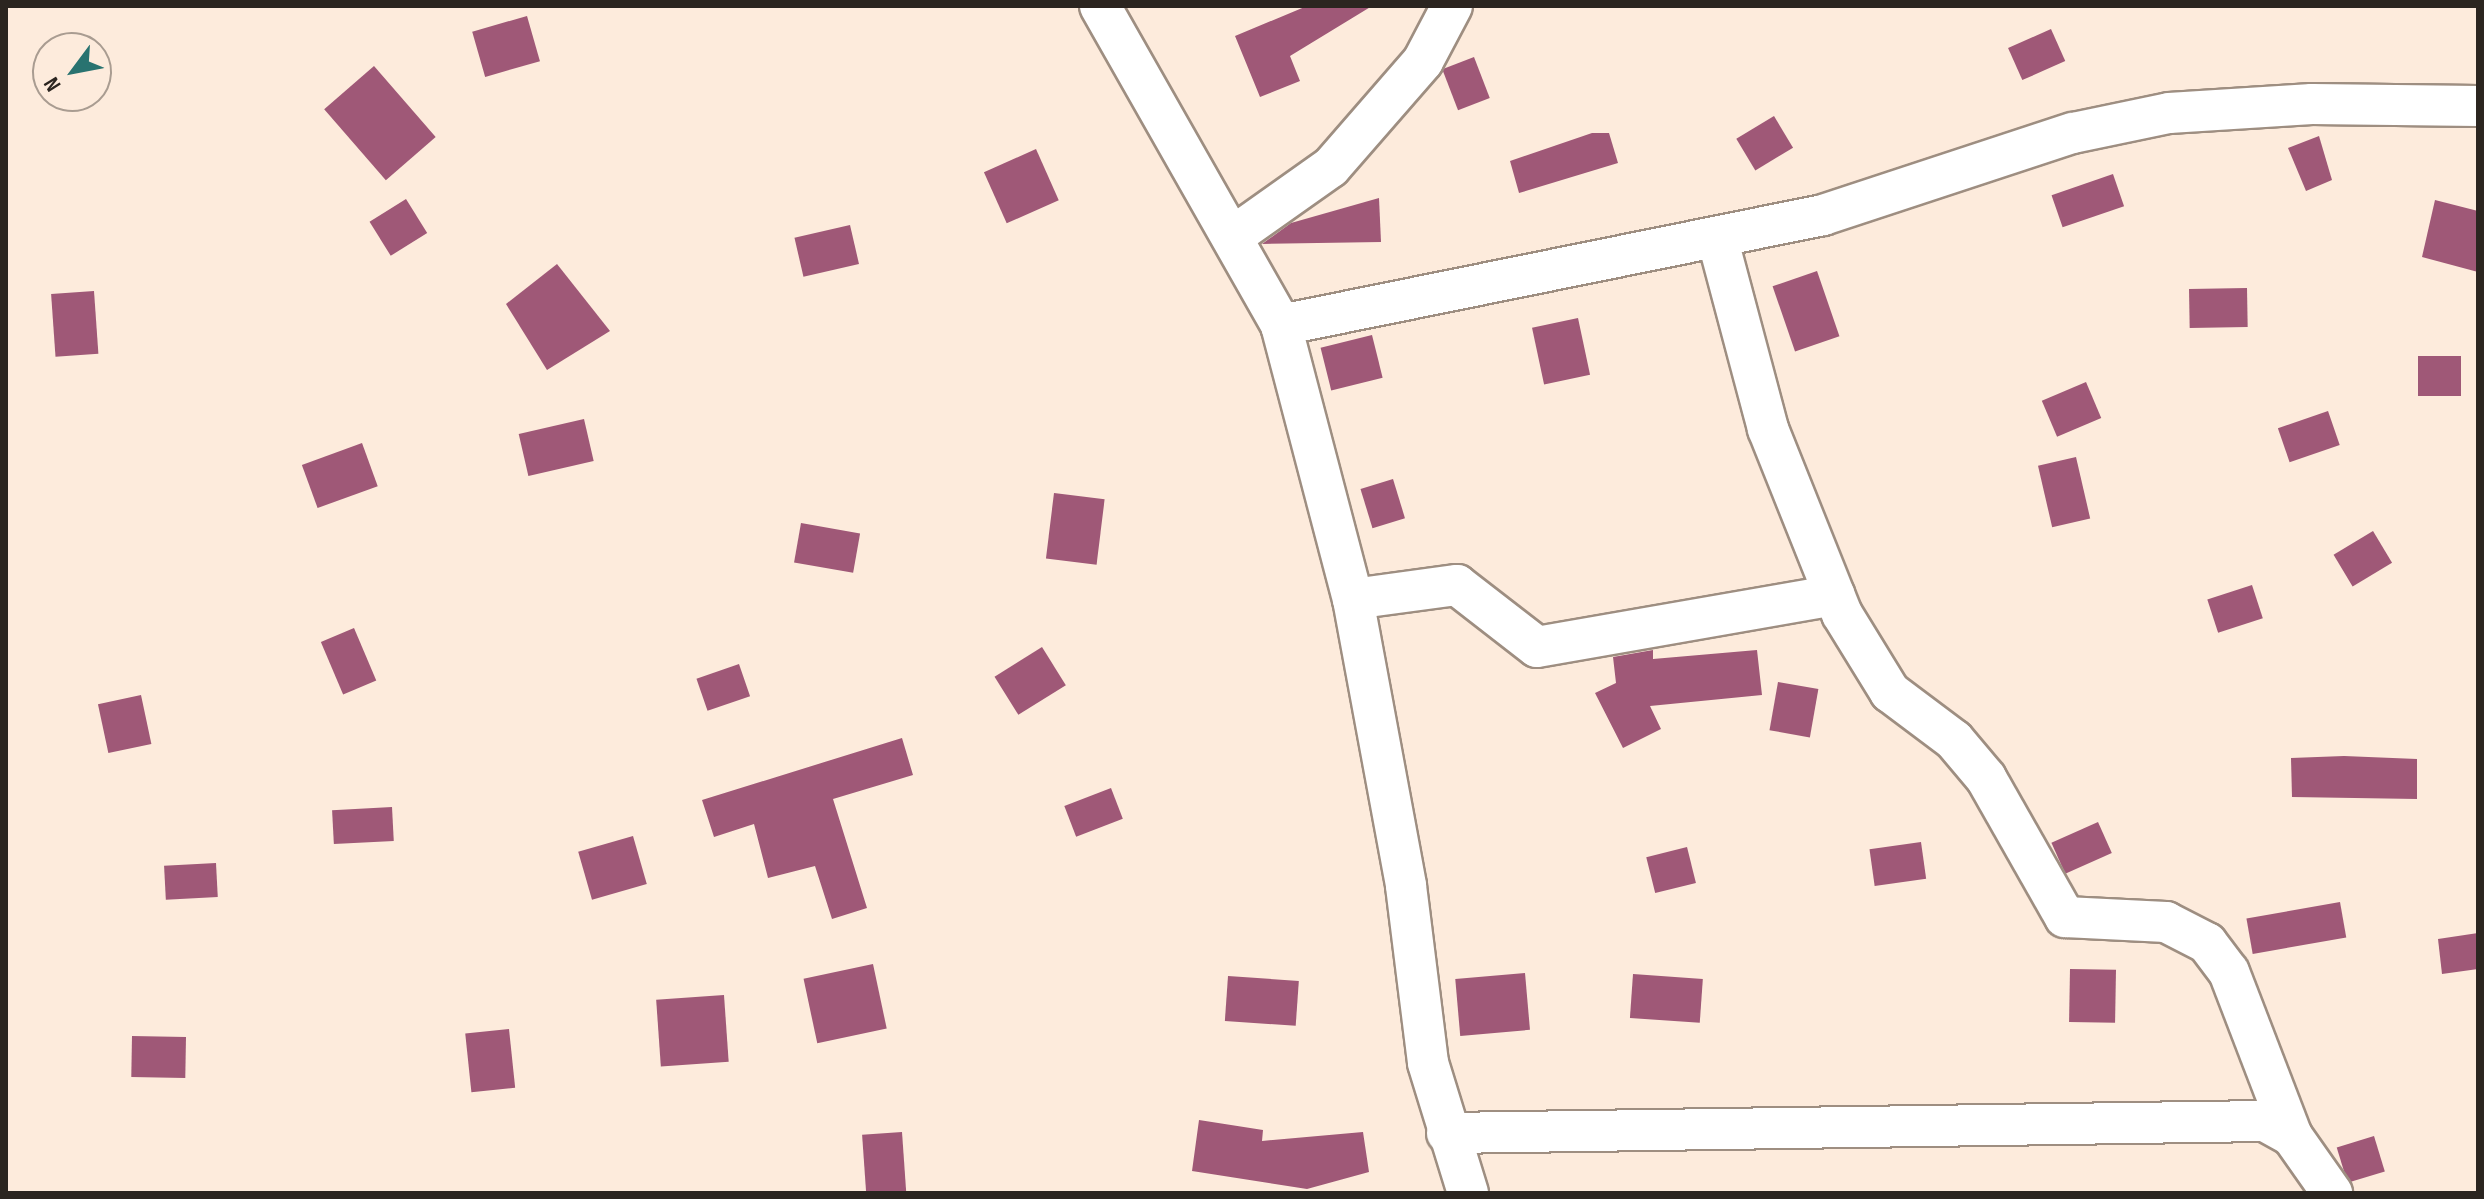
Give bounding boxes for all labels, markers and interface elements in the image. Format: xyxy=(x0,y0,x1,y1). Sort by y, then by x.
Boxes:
north arrow xyxy=(32,32,112,112)
text: N xyxy=(38,72,67,96)

